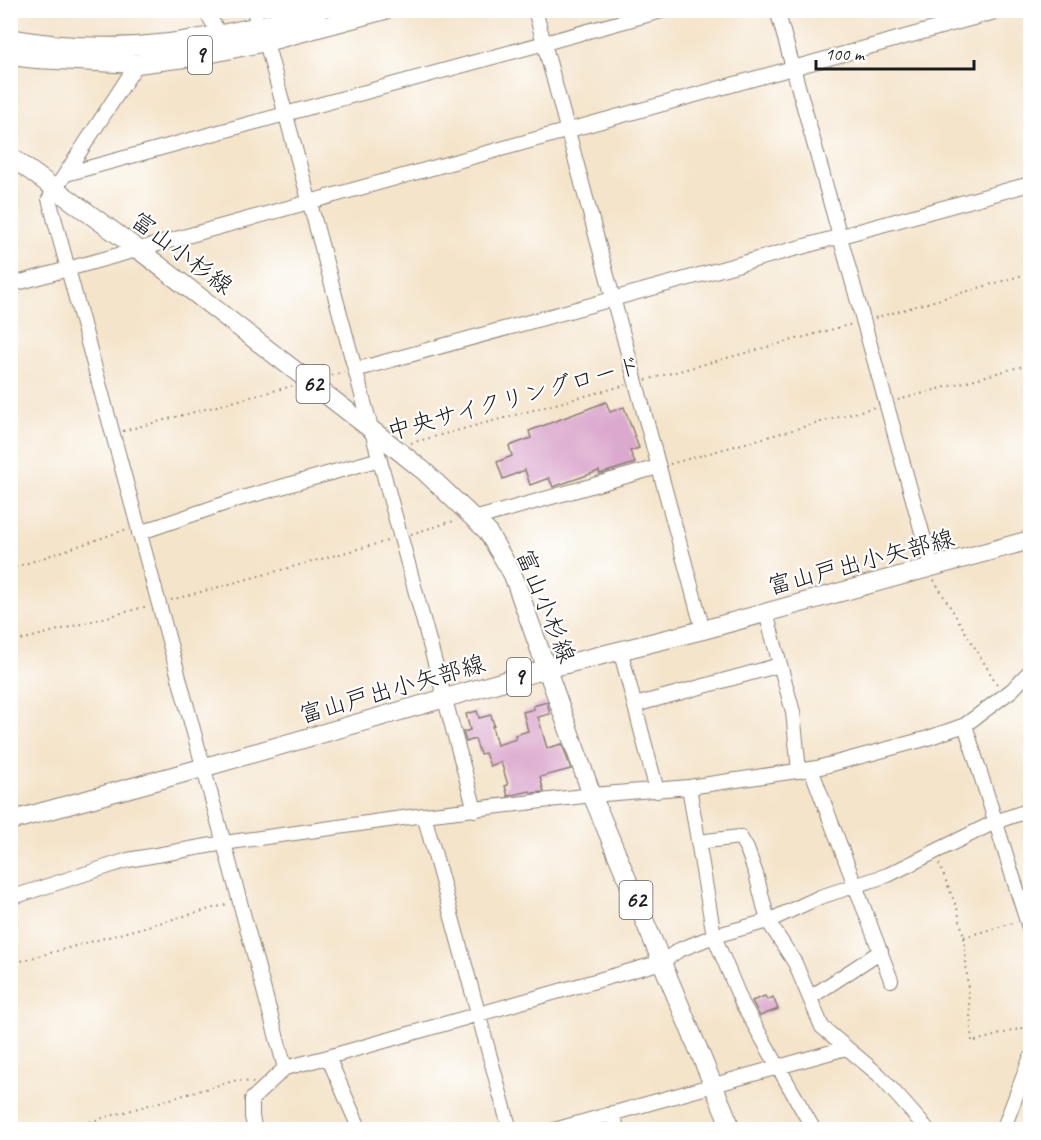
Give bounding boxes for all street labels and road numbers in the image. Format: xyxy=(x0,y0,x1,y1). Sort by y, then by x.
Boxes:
road number: 9 xyxy=(188,36,212,74)
street label: 富山小杉線 xyxy=(125,205,239,301)
street label: 中央サイクリングロード xyxy=(384,350,644,446)
road number: 62 xyxy=(296,365,330,403)
street label: 富山戸出小矢部線 xyxy=(764,523,958,601)
street label: 富山小杉線 xyxy=(510,545,582,667)
street label: 富山戸出小矢部線 xyxy=(296,648,488,730)
road number: 9 xyxy=(507,658,531,696)
road number: 62 xyxy=(620,881,652,919)

